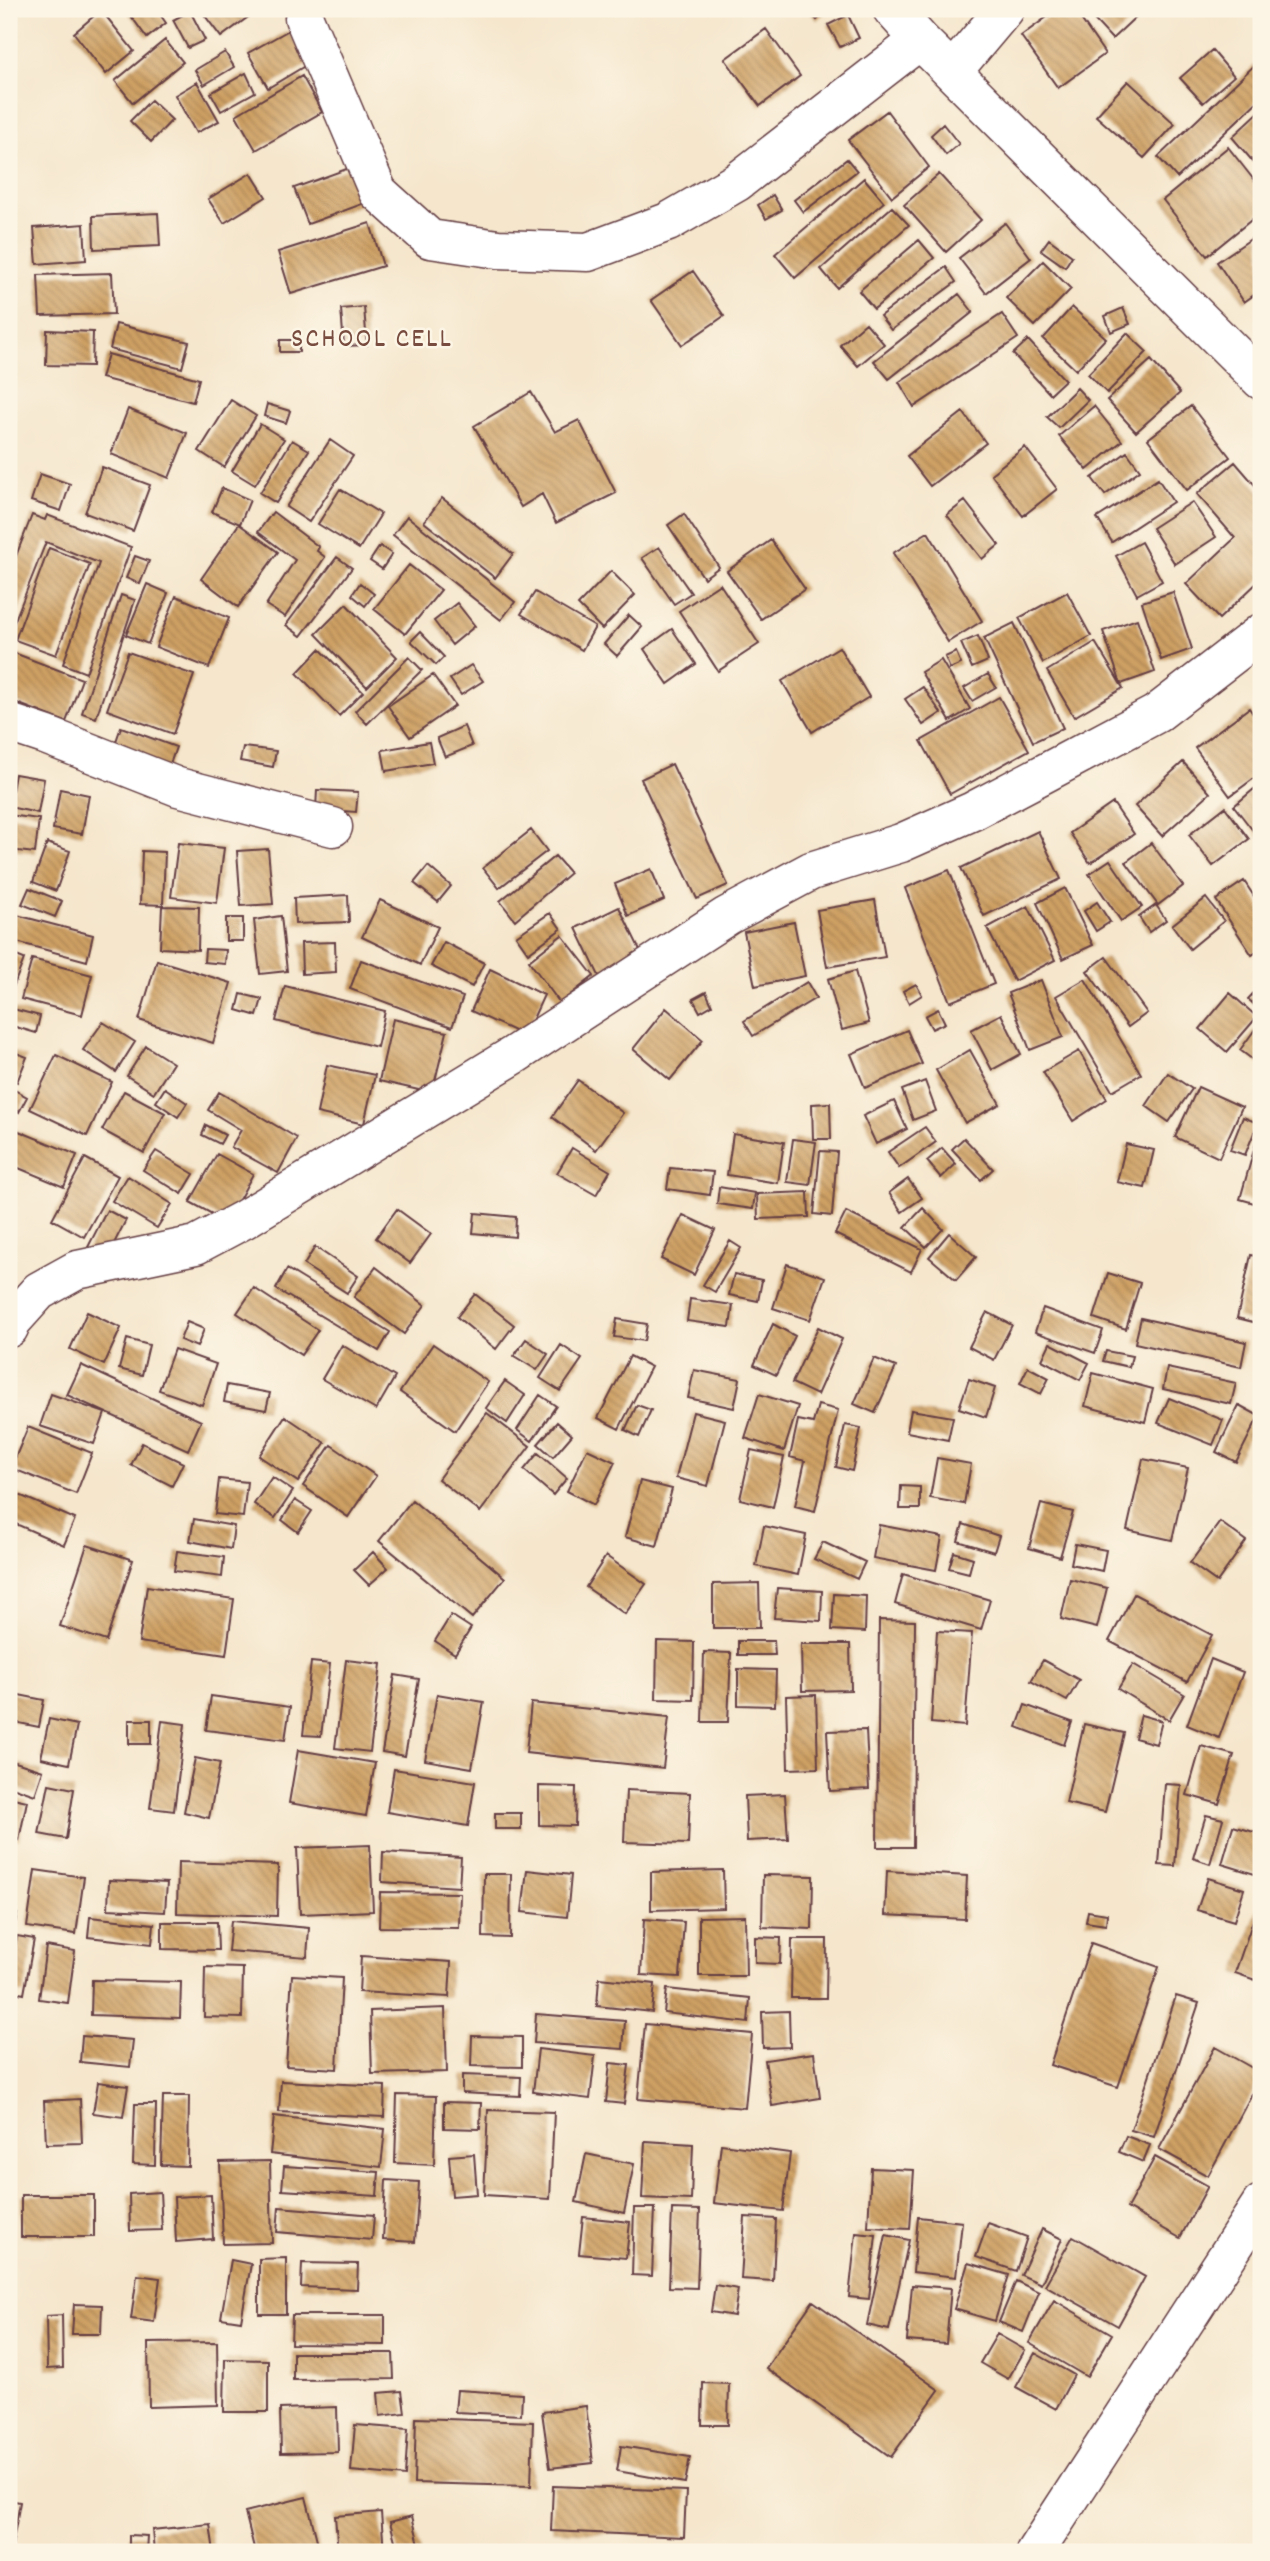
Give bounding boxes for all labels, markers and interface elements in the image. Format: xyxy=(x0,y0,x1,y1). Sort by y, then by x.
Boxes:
district label: SCHOOL CELL xyxy=(291,321,453,361)

